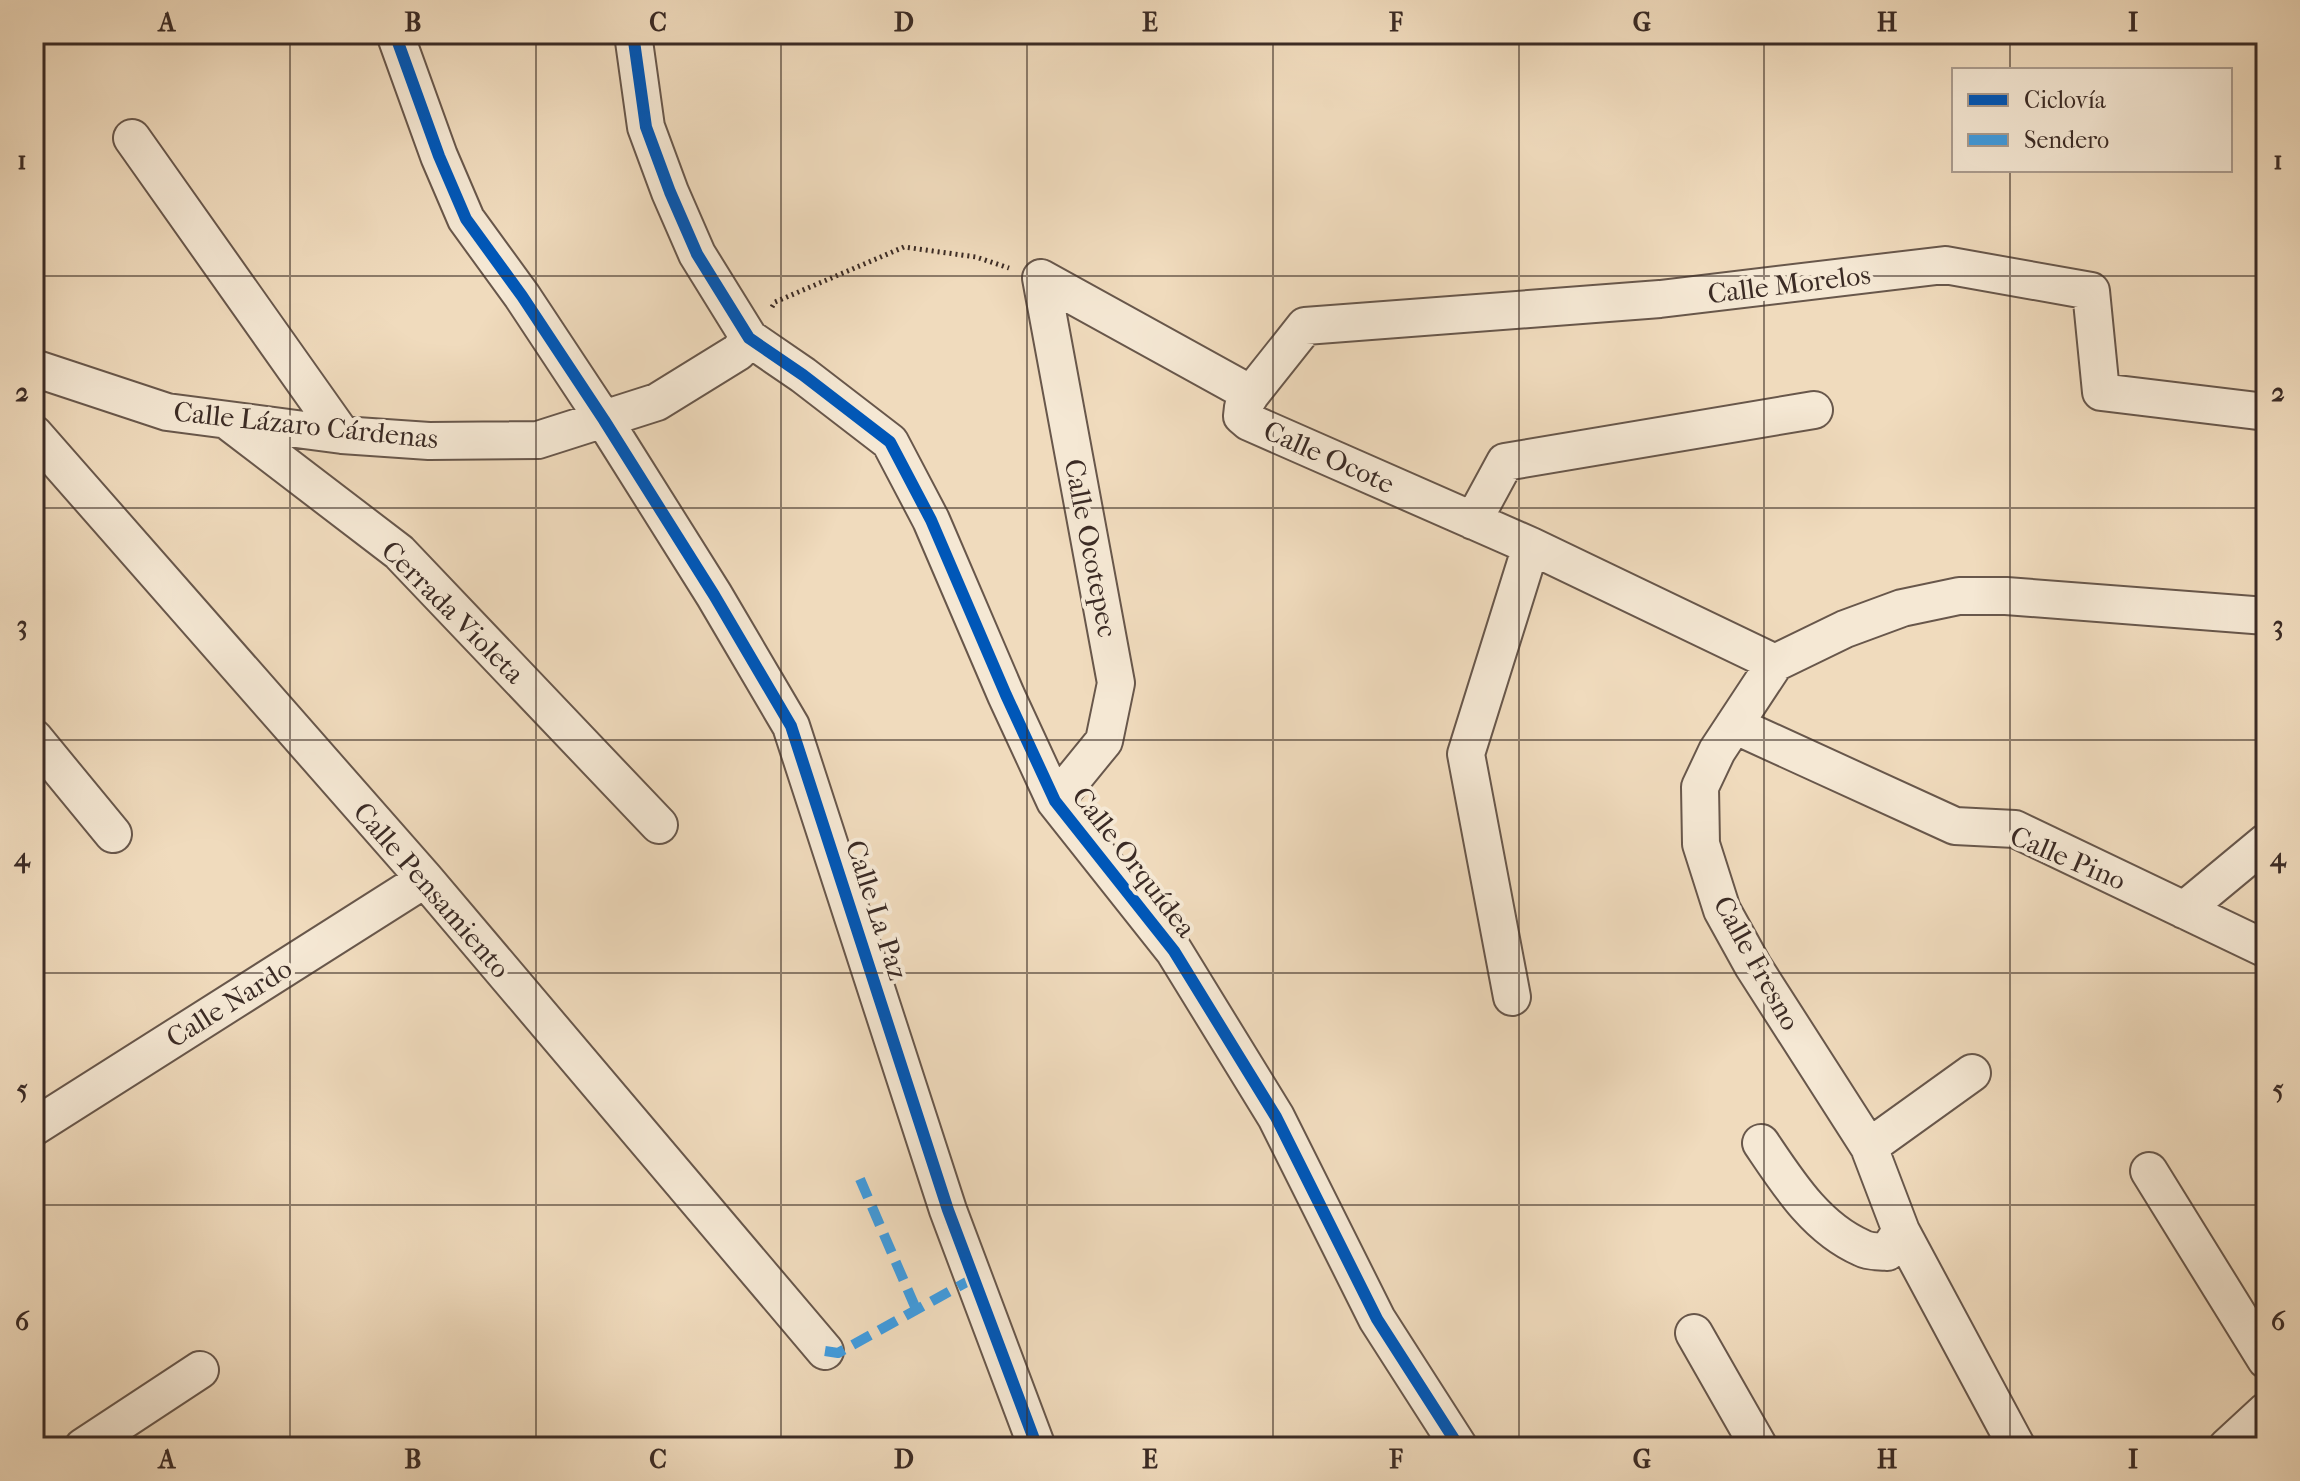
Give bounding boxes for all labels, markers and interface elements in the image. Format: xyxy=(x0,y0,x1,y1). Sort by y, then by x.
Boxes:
text: A xyxy=(157,7,177,38)
text: B xyxy=(405,7,422,38)
text: C xyxy=(649,7,667,38)
text: D xyxy=(894,7,914,38)
text: E xyxy=(1142,7,1158,38)
text: F xyxy=(1388,7,1403,38)
text: G xyxy=(1633,7,1651,38)
text: H xyxy=(1877,7,1898,38)
text: I xyxy=(2128,7,2138,38)
legend xyxy=(1952,68,2232,172)
text: Ciclovía xyxy=(2024,86,2107,114)
text: Sendero xyxy=(2024,126,2109,154)
text: 1 xyxy=(17,145,27,176)
text: 1 xyxy=(2273,145,2283,176)
street label: Calle Morelos xyxy=(1706,258,1872,310)
text: 2 xyxy=(15,377,29,408)
text: 2 xyxy=(2271,377,2285,408)
street label: Calle Lázaro Cárdenas xyxy=(172,395,440,455)
street label: Calle Ocote xyxy=(1259,414,1400,500)
street label: Calle Ocotepec xyxy=(1058,456,1124,640)
street label: Cerrada Violeta xyxy=(375,534,532,691)
text: 3 xyxy=(17,610,27,641)
text: 3 xyxy=(2273,610,2283,641)
street label: Calle Orquídea xyxy=(1065,780,1203,944)
street label: Calle Pensamiento xyxy=(347,795,517,985)
street label: Calle Pino xyxy=(2005,819,2131,897)
street label: Calle La Paz xyxy=(839,836,915,984)
text: 4 xyxy=(13,842,31,874)
text: 4 xyxy=(2269,842,2287,874)
street label: Calle Fresno xyxy=(1707,890,1807,1036)
street label: Calle Nardo xyxy=(160,952,298,1054)
text: 5 xyxy=(16,1074,28,1105)
text: 5 xyxy=(2272,1074,2284,1105)
text: 6 xyxy=(15,1306,30,1337)
text: 6 xyxy=(2271,1306,2286,1337)
text: A xyxy=(157,1444,177,1475)
text: B xyxy=(405,1444,422,1475)
text: C xyxy=(649,1444,667,1475)
text: D xyxy=(894,1444,914,1475)
text: E xyxy=(1142,1444,1158,1475)
text: F xyxy=(1388,1444,1403,1475)
text: G xyxy=(1633,1444,1651,1475)
text: H xyxy=(1877,1444,1898,1475)
text: I xyxy=(2128,1444,2138,1475)

